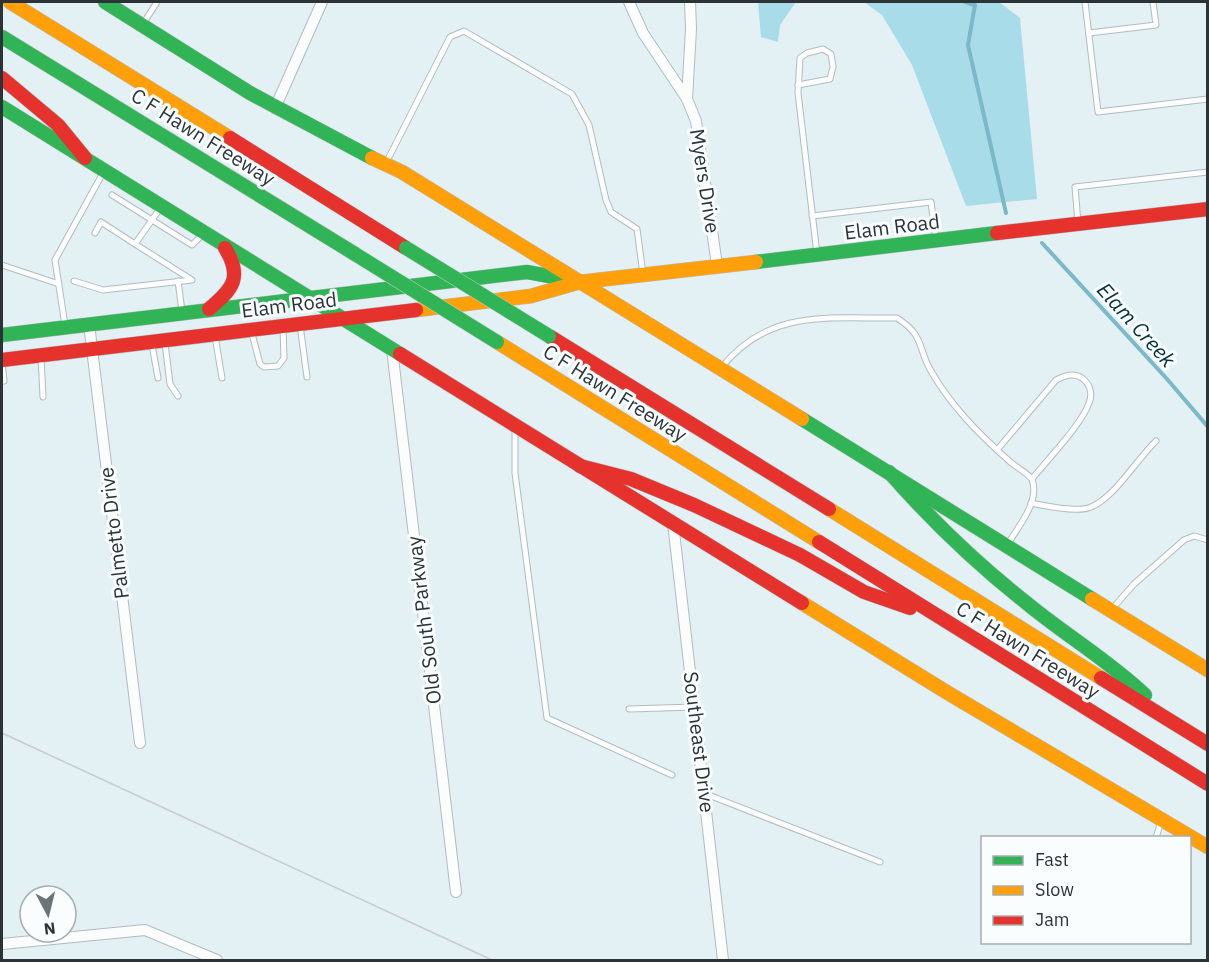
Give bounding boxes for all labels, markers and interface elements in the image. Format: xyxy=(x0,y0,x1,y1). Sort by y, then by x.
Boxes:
street label: C F Hawn Freeway xyxy=(126,81,280,192)
street label: Myers Drive xyxy=(684,127,727,235)
street label: Elam Road xyxy=(843,207,941,246)
water label: Elam Creek xyxy=(1091,276,1183,374)
street label: Elam Road xyxy=(240,285,338,324)
street label: C F Hawn Freeway xyxy=(538,337,692,448)
street label: Palmetto Drive xyxy=(92,466,135,601)
street label: Old South Parkway xyxy=(400,534,447,706)
street label: C F Hawn Freeway xyxy=(951,594,1105,705)
street label: Southeast Drive xyxy=(677,670,722,814)
legend xyxy=(981,836,1191,944)
text: Fast xyxy=(1035,848,1069,871)
text: Slow xyxy=(1035,878,1074,901)
north arrow xyxy=(18,884,78,944)
text: Jam xyxy=(1035,908,1070,931)
text: N xyxy=(43,918,57,940)

